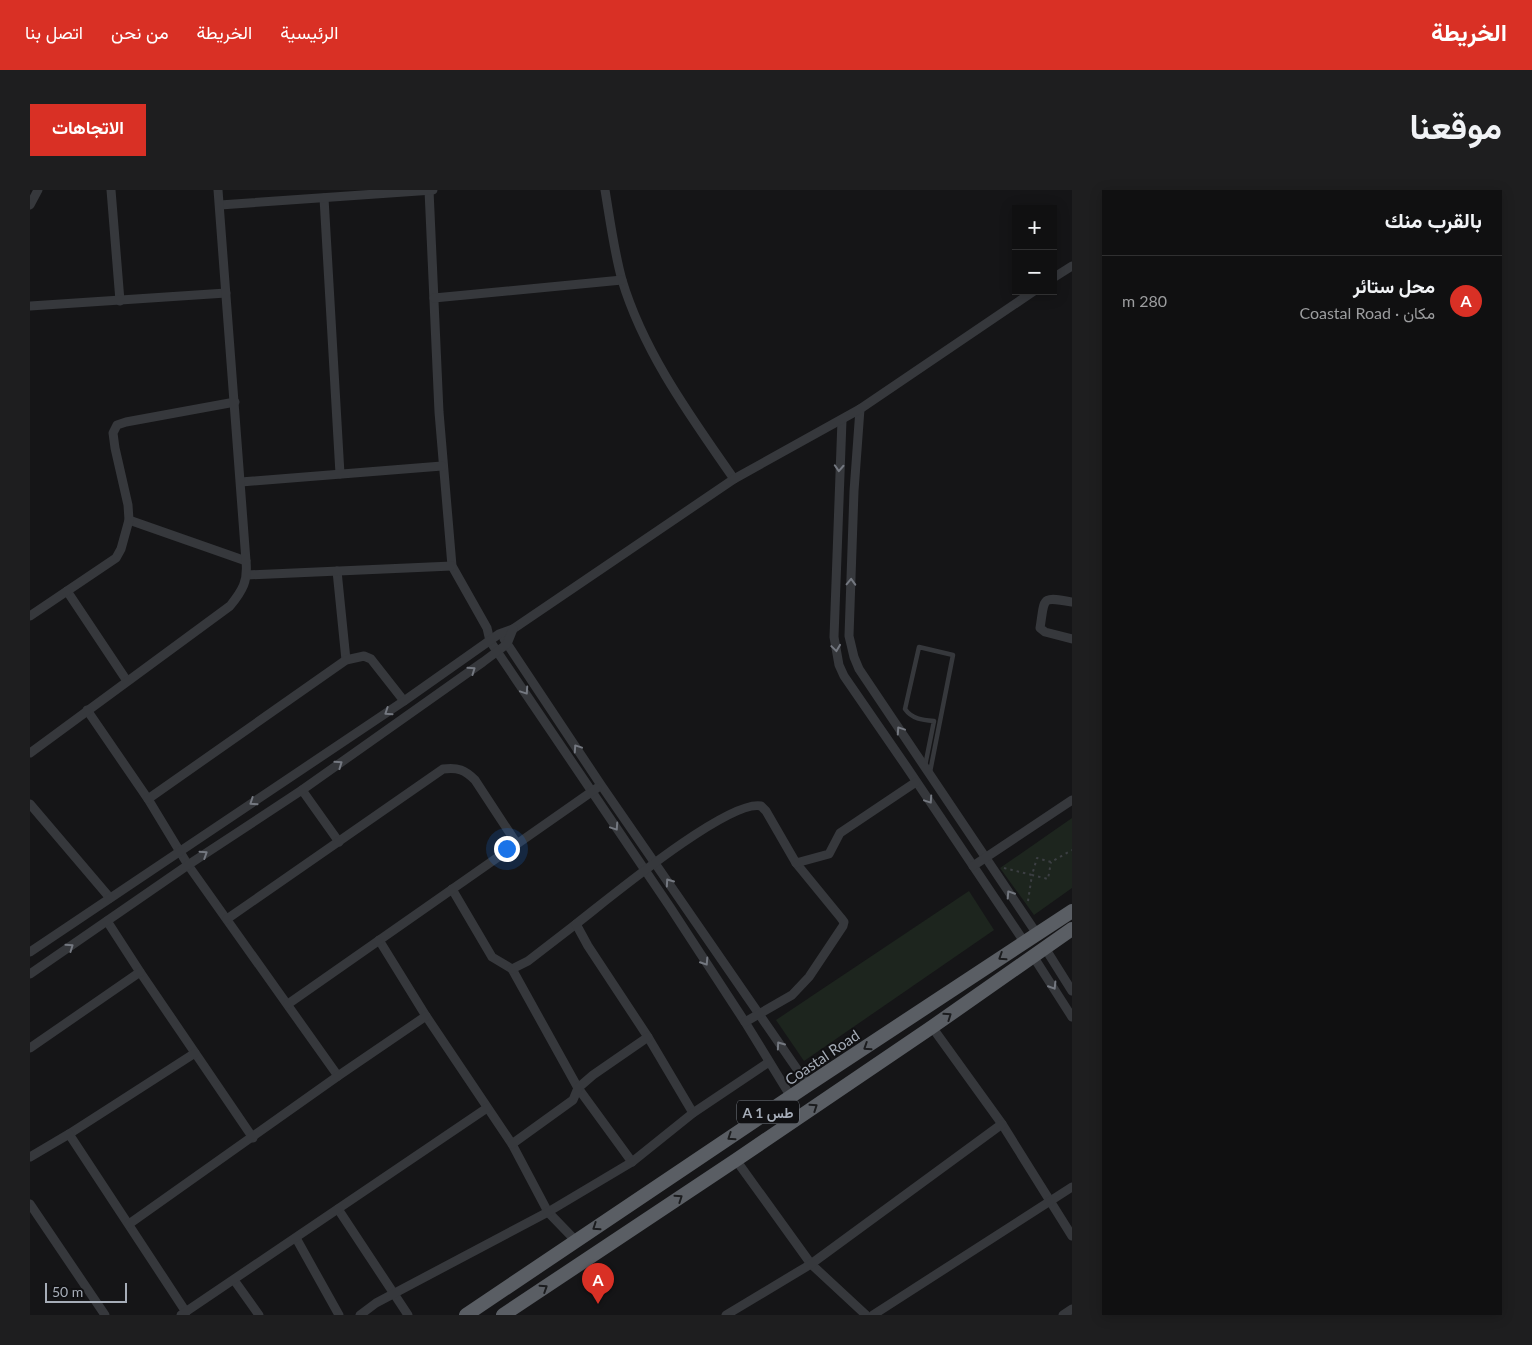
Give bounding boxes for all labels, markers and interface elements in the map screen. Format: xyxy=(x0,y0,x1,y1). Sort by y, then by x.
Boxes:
text: الخريطة xyxy=(1431,17,1507,46)
text: اتصل بنا xyxy=(25,21,83,43)
text: من نحن xyxy=(111,21,169,43)
text: الخريطة xyxy=(197,21,252,43)
text: الرئيسية xyxy=(280,21,338,43)
button: الاتجاهات xyxy=(30,104,146,156)
text: موقعنا xyxy=(1409,104,1502,146)
map controls xyxy=(1012,205,1057,295)
button: + xyxy=(1012,205,1057,250)
text: بالقرب منك xyxy=(1385,207,1482,232)
button: − xyxy=(1012,250,1057,295)
text: محل ستائر xyxy=(1353,274,1435,297)
text: 280 m xyxy=(1122,291,1167,310)
text: A xyxy=(1460,291,1472,310)
text: مكان · Coastal Road xyxy=(1299,303,1435,322)
one-way arrow xyxy=(834,465,845,473)
one-way arrow xyxy=(845,577,856,585)
one-way arrow xyxy=(830,644,840,653)
one-way arrow xyxy=(466,667,475,676)
one-way arrow xyxy=(519,686,528,695)
one-way arrow xyxy=(384,706,394,715)
one-way arrow xyxy=(897,726,906,735)
one-way arrow xyxy=(573,744,583,753)
one-way arrow xyxy=(333,761,343,770)
one-way arrow xyxy=(923,795,932,804)
one-way arrow xyxy=(249,796,259,805)
one-way arrow xyxy=(609,821,618,830)
your location xyxy=(494,836,520,862)
one-way arrow xyxy=(199,851,208,861)
one-way arrow xyxy=(666,878,675,888)
one-way arrow xyxy=(1007,890,1016,899)
one-way arrow xyxy=(64,944,74,953)
one-way arrow xyxy=(999,951,1008,961)
one-way arrow xyxy=(699,956,709,965)
one-way arrow xyxy=(1046,981,1056,990)
one-way arrow xyxy=(942,1013,952,1022)
street label: Coastal Road xyxy=(781,1026,863,1088)
one-way arrow xyxy=(863,1040,872,1050)
one-way arrow xyxy=(777,1041,786,1051)
road number: A 1 طس xyxy=(737,1100,799,1124)
one-way arrow xyxy=(809,1104,818,1114)
one-way arrow xyxy=(728,1131,737,1140)
one-way arrow xyxy=(674,1195,683,1204)
one-way arrow xyxy=(593,1221,602,1230)
pin: A xyxy=(582,1263,614,1304)
scale bar xyxy=(45,1280,128,1303)
text: 50 m xyxy=(52,1283,83,1300)
one-way arrow xyxy=(538,1284,547,1294)

